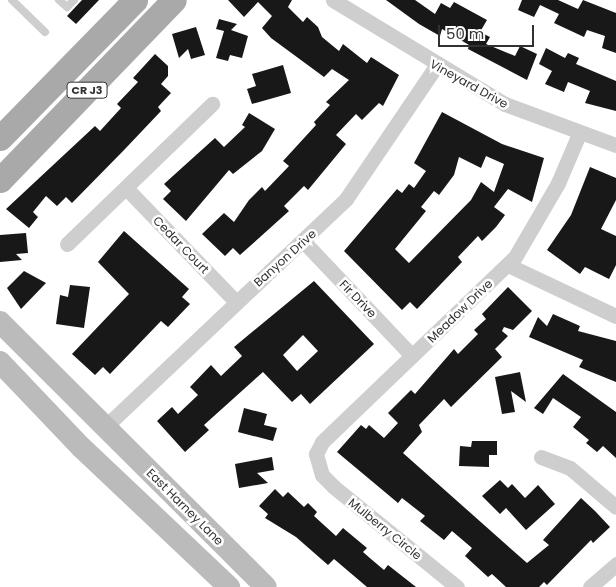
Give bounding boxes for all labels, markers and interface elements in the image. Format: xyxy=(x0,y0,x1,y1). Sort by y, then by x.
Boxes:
scale bar xyxy=(441,15,537,47)
text: 50 m xyxy=(446,23,484,44)
street label: Vineyard Drive xyxy=(427,57,511,111)
road number: CR J3 xyxy=(66,82,108,98)
street label: Cedar Court xyxy=(150,213,212,277)
street label: Banyon Drive xyxy=(251,226,319,290)
street label: Meadow Drive xyxy=(424,276,496,346)
street label: Fir Drive xyxy=(337,277,379,321)
street label: East Harney Lane xyxy=(144,466,226,548)
street label: Mulberry Circle xyxy=(346,495,424,563)

